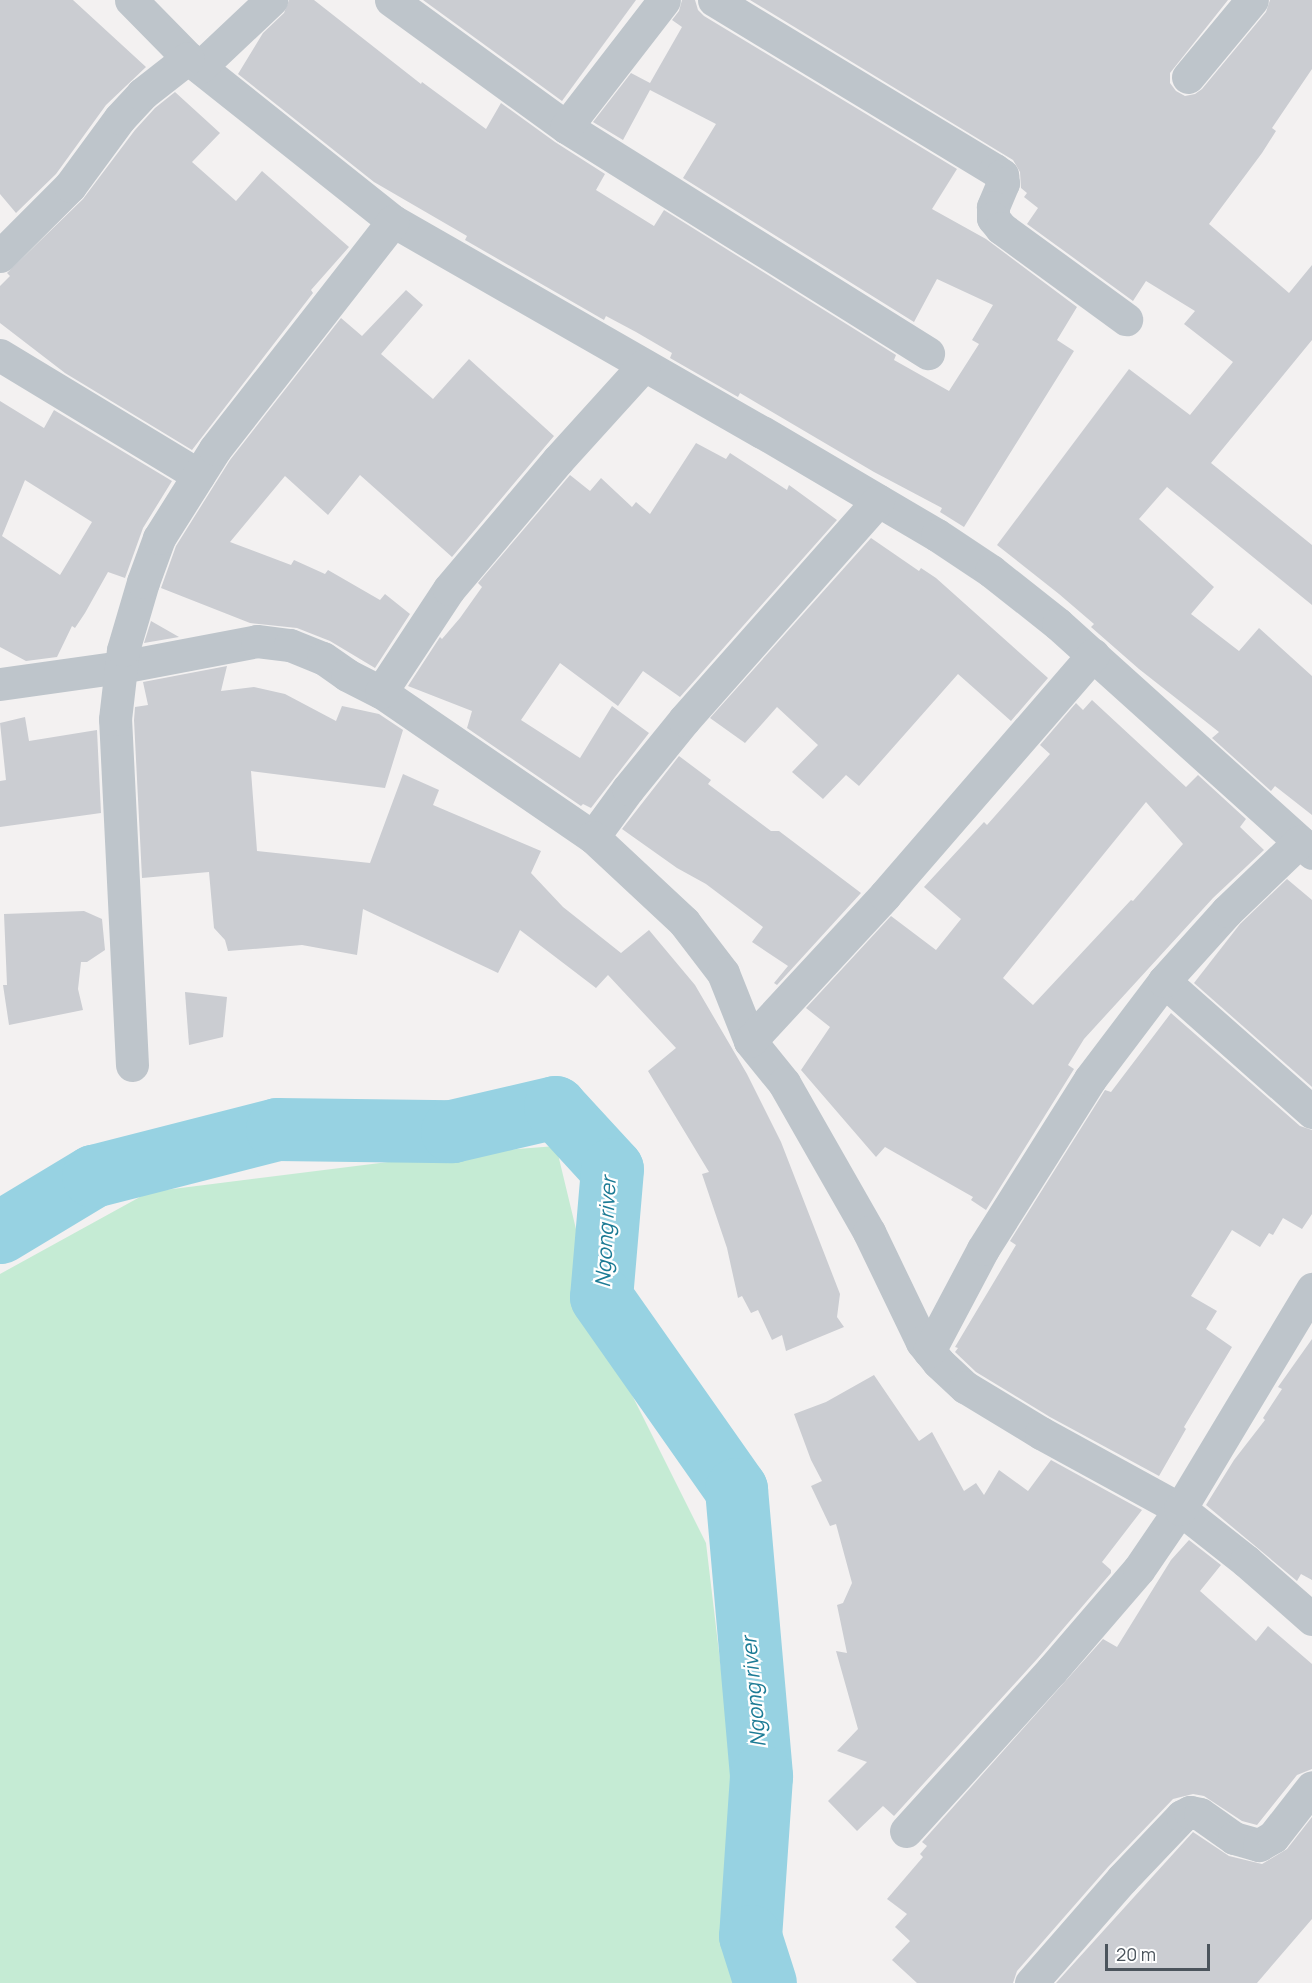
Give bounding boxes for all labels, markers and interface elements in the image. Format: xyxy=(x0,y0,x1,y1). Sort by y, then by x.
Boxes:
water label: Ngong river xyxy=(590,1176,620,1288)
water label: Ngong river xyxy=(736,1636,770,1748)
scale bar xyxy=(1108,1932,1213,1970)
text: 20 m xyxy=(1116,1942,1156,1966)

